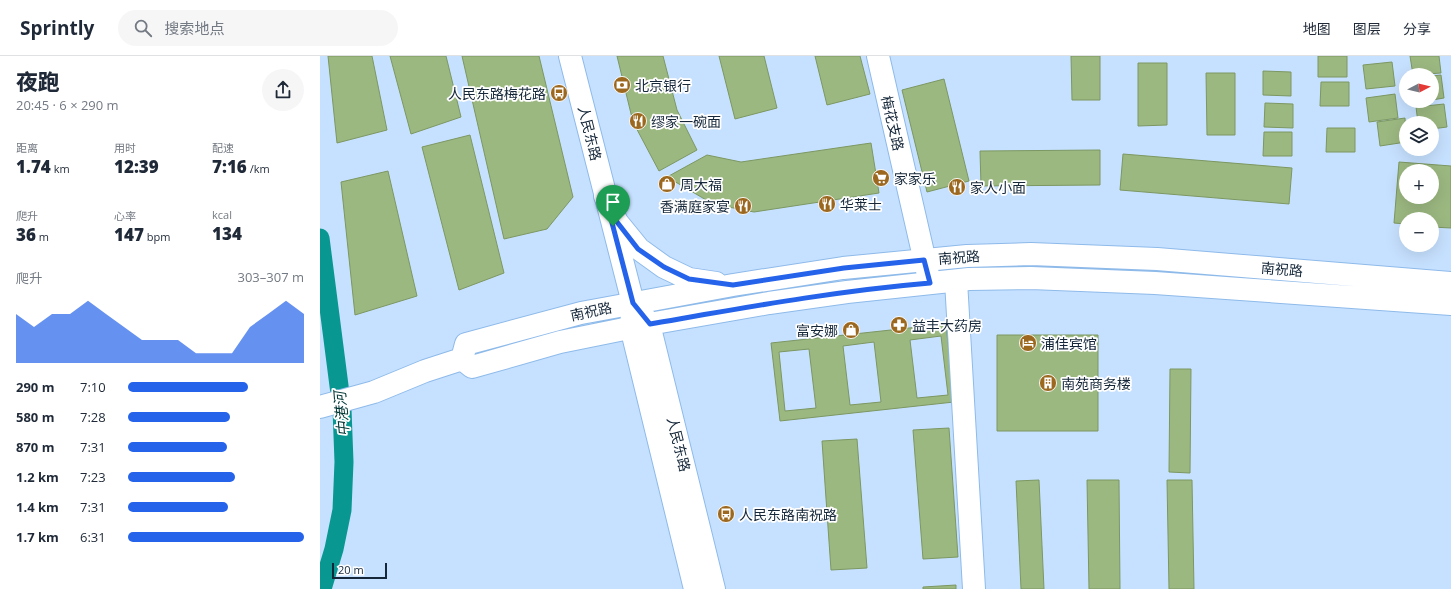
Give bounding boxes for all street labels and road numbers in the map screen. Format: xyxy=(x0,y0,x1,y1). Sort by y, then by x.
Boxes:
street label: 梅花支路 xyxy=(877,94,909,152)
street label: 人民东路 xyxy=(574,104,606,162)
street label: 南祝路 xyxy=(937,246,981,268)
street label: 南祝路 xyxy=(1260,258,1304,280)
street label: 南祝路 xyxy=(568,297,614,325)
street label: 人民东路 xyxy=(663,415,695,473)

